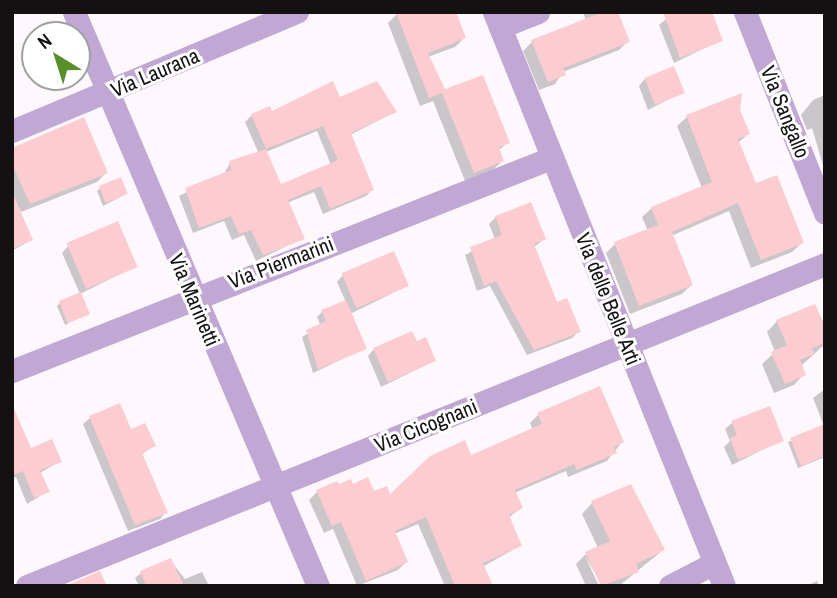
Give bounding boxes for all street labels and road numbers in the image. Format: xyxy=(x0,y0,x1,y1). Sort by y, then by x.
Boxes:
street label: Via Laurana xyxy=(107,43,203,103)
street label: Via Sangallo xyxy=(755,62,815,162)
street label: Via delle Belle Arti xyxy=(570,229,646,369)
street label: Via Piermarini xyxy=(225,231,337,295)
street label: Via Marinetti xyxy=(163,250,225,350)
street label: Via Cicognani xyxy=(371,394,481,458)

